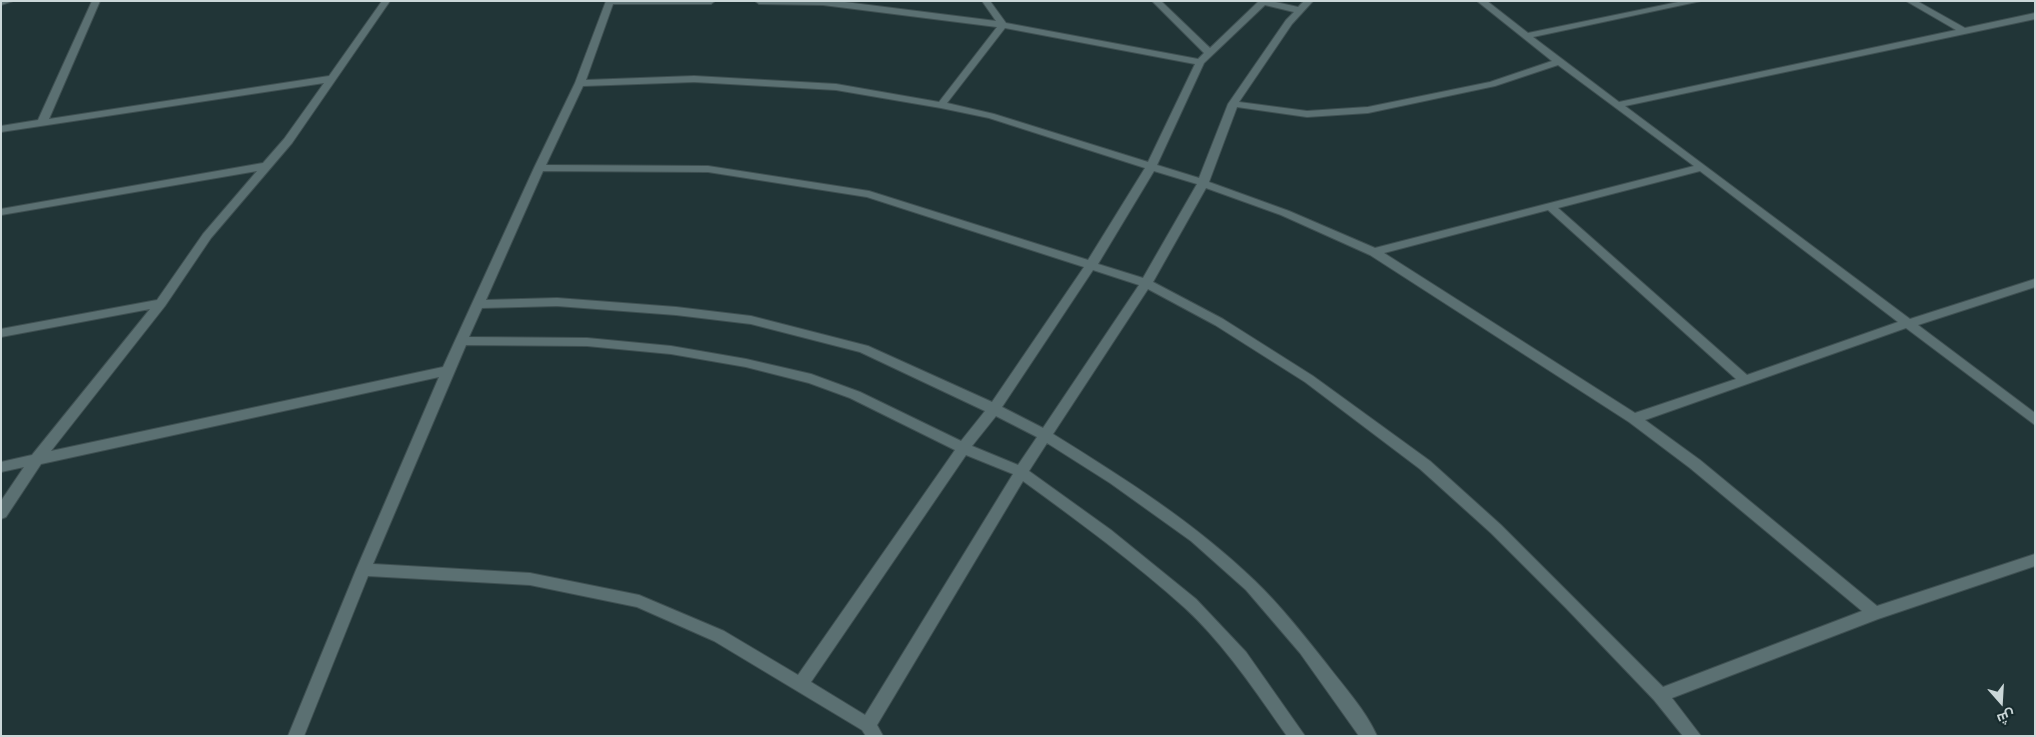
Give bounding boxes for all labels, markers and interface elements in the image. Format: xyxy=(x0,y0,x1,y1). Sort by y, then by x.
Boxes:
north arrow xyxy=(1976,677,2026,727)
text: ش xyxy=(1995,706,2017,728)

